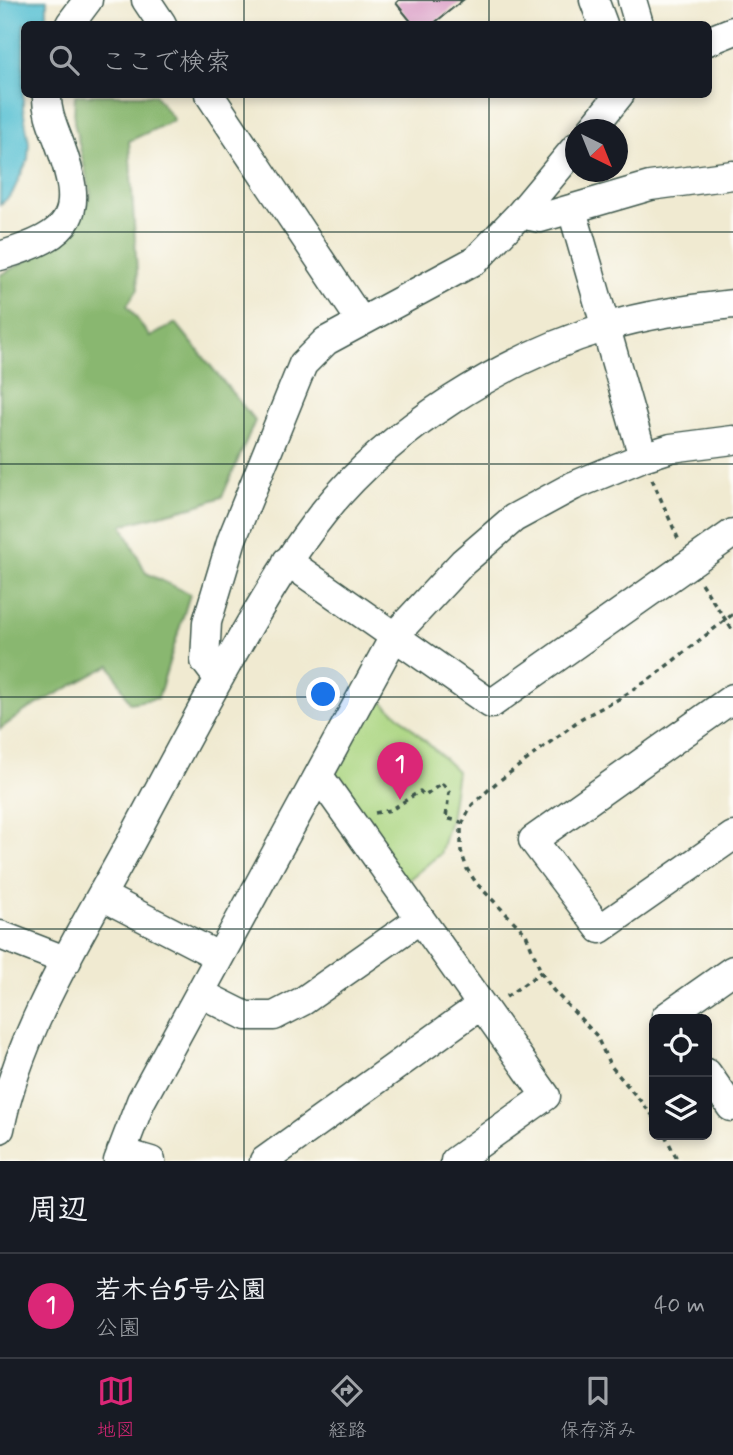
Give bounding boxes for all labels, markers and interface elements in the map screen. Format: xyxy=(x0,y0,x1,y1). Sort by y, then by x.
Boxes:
search box xyxy=(21,21,712,98)
icon: search xyxy=(45,41,83,79)
text: ここで検索 xyxy=(101,46,231,80)
north arrow xyxy=(565,119,628,182)
your location xyxy=(306,677,340,711)
pin: 1 xyxy=(377,742,423,800)
map controls xyxy=(649,1014,712,1140)
button: locate xyxy=(649,1014,712,1077)
button: layers xyxy=(649,1077,712,1140)
text: 周辺 xyxy=(28,1191,88,1230)
text: 若木台5号公園 xyxy=(95,1274,267,1308)
text: 1 xyxy=(46,1291,56,1321)
text: 40 m xyxy=(654,1291,705,1321)
text: 公園 xyxy=(95,1314,141,1344)
tab: 地図 xyxy=(97,1372,135,1443)
tab: 経路 xyxy=(328,1372,366,1443)
tab: 保存済み xyxy=(560,1372,636,1443)

